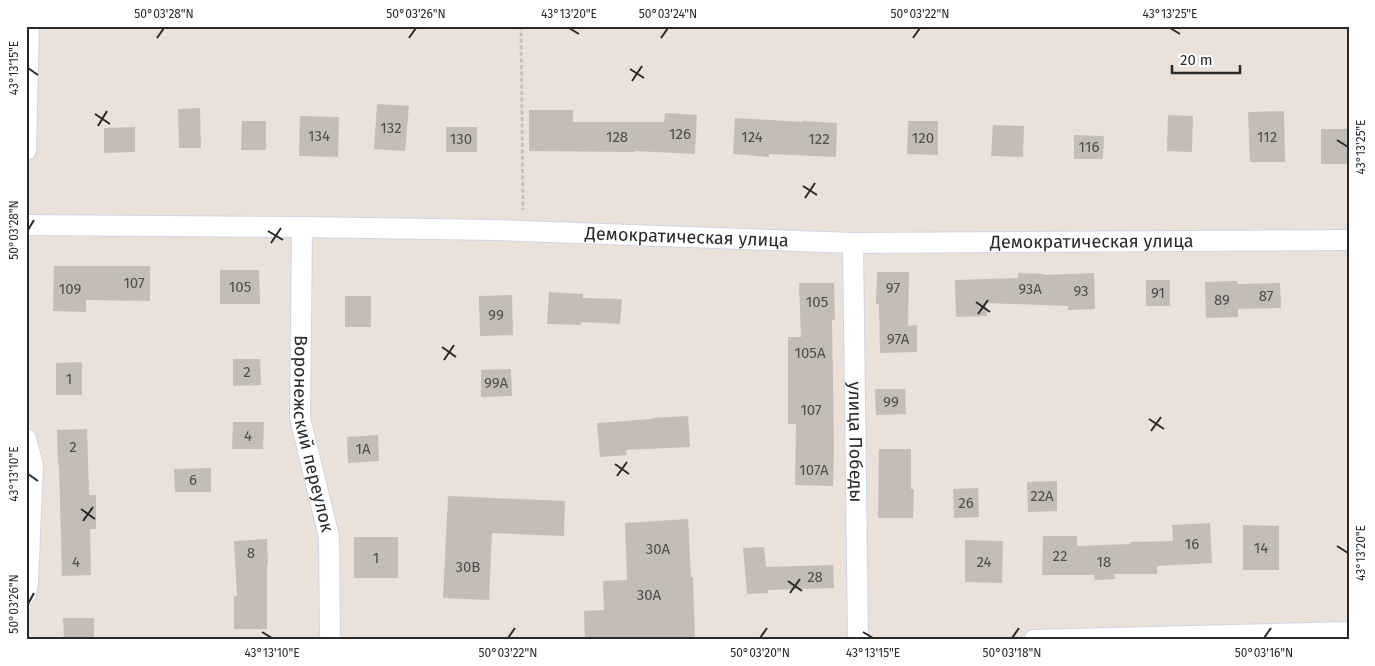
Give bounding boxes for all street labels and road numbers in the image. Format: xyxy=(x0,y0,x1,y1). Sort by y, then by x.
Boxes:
street label: Демократическая улица xyxy=(584,222,789,252)
street label: Демократическая улица xyxy=(989,230,1194,253)
street label: Воронежский переулок xyxy=(289,335,339,535)
street label: улица Победы xyxy=(844,381,867,503)

